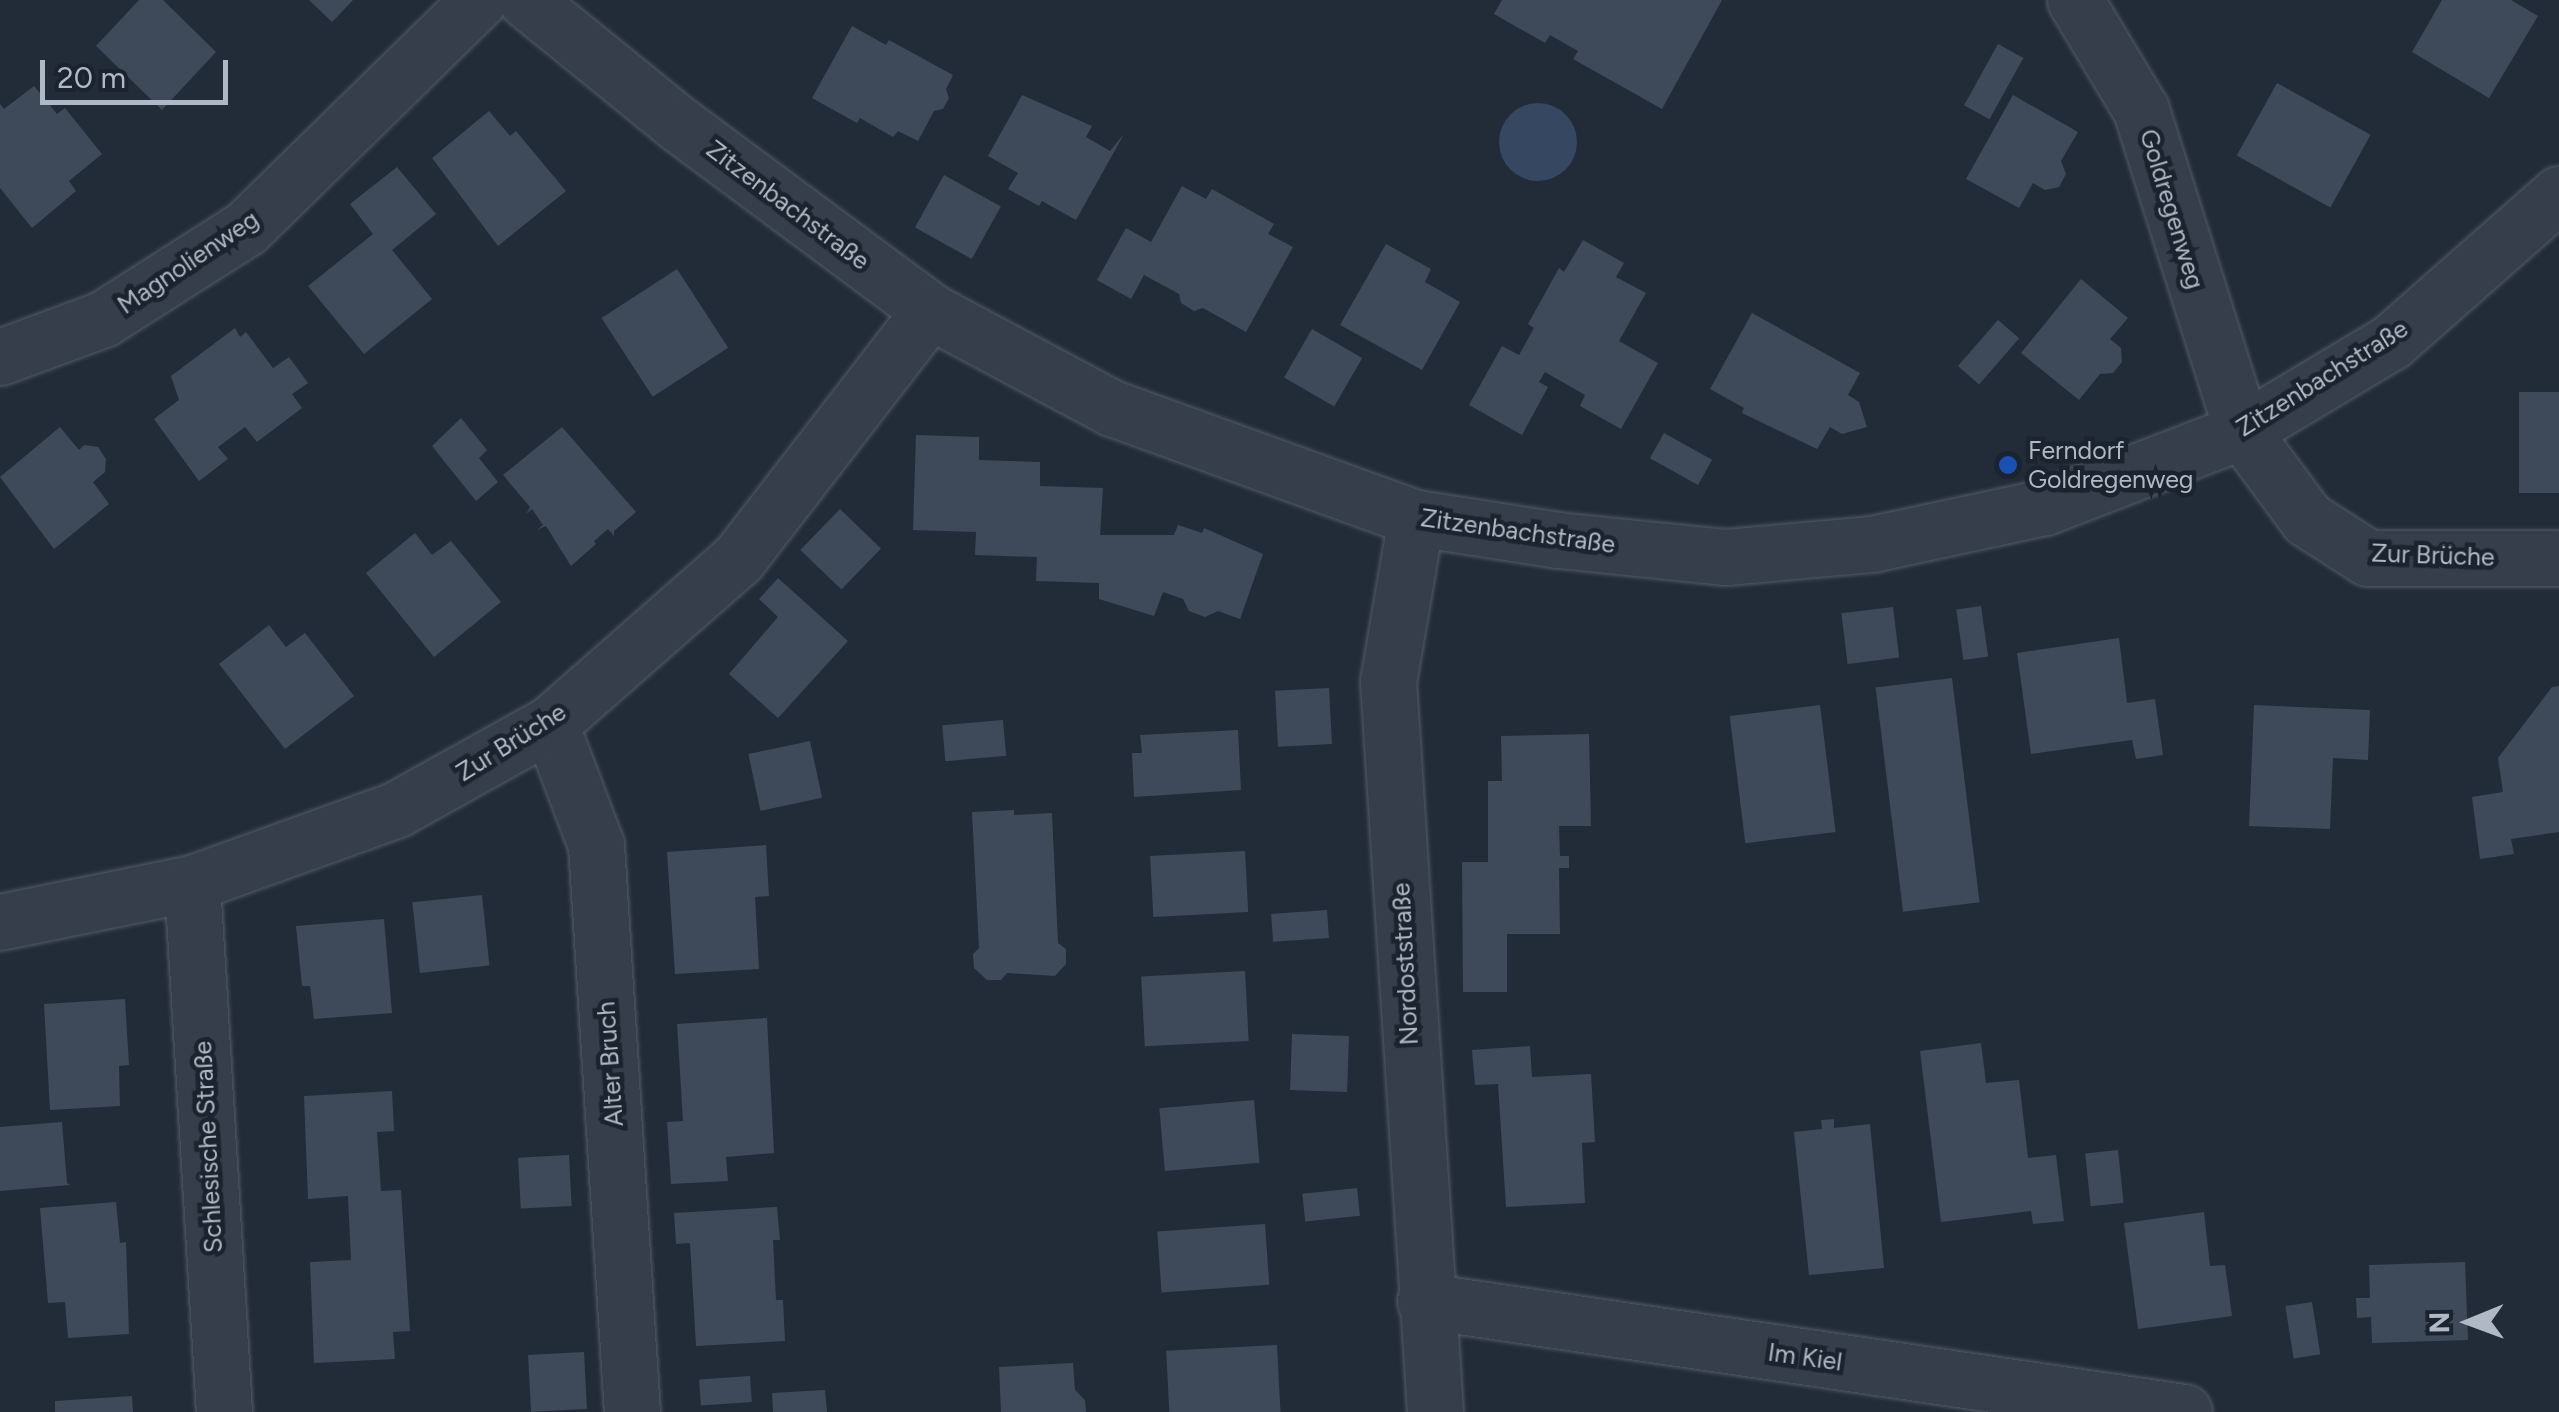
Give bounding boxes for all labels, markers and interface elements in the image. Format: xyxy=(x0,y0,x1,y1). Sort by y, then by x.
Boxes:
scale bar xyxy=(45,40,232,102)
text: 20 m xyxy=(57,59,126,96)
street label: Goldregenweg xyxy=(2133,125,2211,293)
street label: Zitzenbachstraße xyxy=(701,134,875,276)
street label: Magnolienweg xyxy=(112,204,264,320)
street label: Zitzenbachstraße xyxy=(2231,313,2413,443)
place label: Ferndorf Goldregenweg xyxy=(2028,436,2193,495)
marker: Ferndorf Goldregenweg xyxy=(1997,454,2019,476)
street label: Zitzenbachstraße xyxy=(1419,503,1617,559)
street label: Zur Brüche xyxy=(2371,538,2495,572)
street label: Zur Brüche xyxy=(451,697,571,787)
street label: Nordoststraße xyxy=(1386,882,1424,1046)
street label: Alter Bruch xyxy=(591,1000,629,1128)
street label: Schlesische Straße xyxy=(187,1040,229,1254)
north arrow xyxy=(2419,1272,2519,1372)
text: N xyxy=(2422,1311,2456,1334)
street label: Im Kiel xyxy=(1766,1337,1844,1377)

